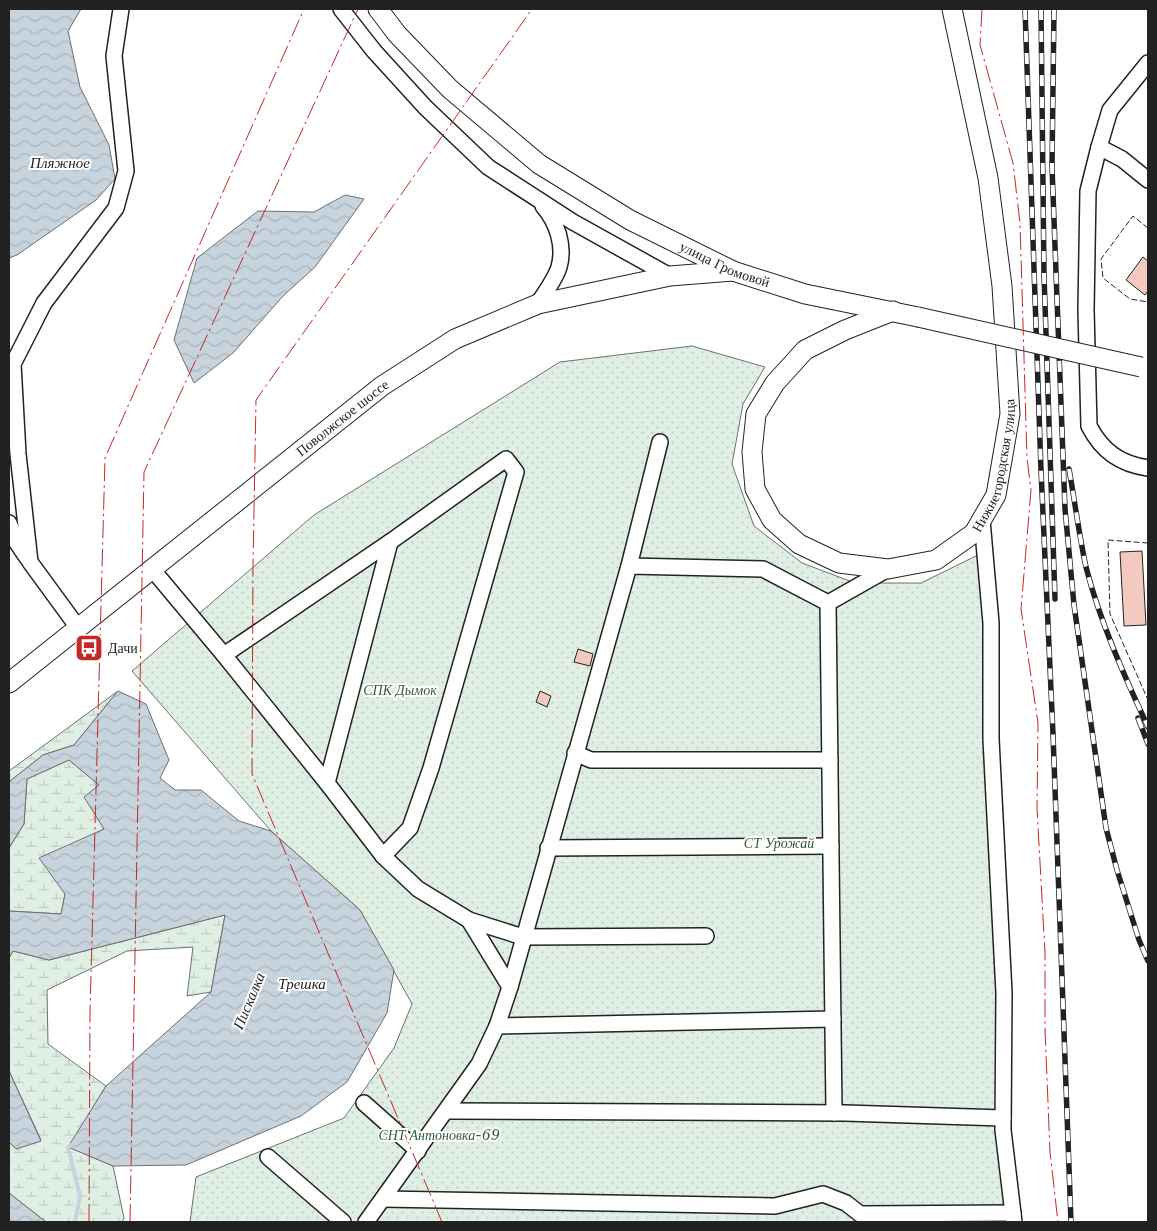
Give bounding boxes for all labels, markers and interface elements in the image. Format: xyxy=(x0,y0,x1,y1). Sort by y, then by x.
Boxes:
water label: Пляжное xyxy=(29,153,90,172)
street label: улица Громовой xyxy=(677,237,773,291)
street label: Поволжское шоссе xyxy=(292,375,392,460)
street label: Нижнегородская улица xyxy=(968,398,1019,535)
bus stop icon: Дачи xyxy=(74,633,104,663)
place label: Дачи xyxy=(108,639,138,657)
park label: СПК Дымок xyxy=(363,681,437,699)
park label: СТ Урожай xyxy=(744,834,814,852)
water label: Пискалка xyxy=(228,970,269,1033)
water label: Трешка xyxy=(278,974,326,993)
park label: СНТ Антоновка-69 xyxy=(378,1126,500,1144)

